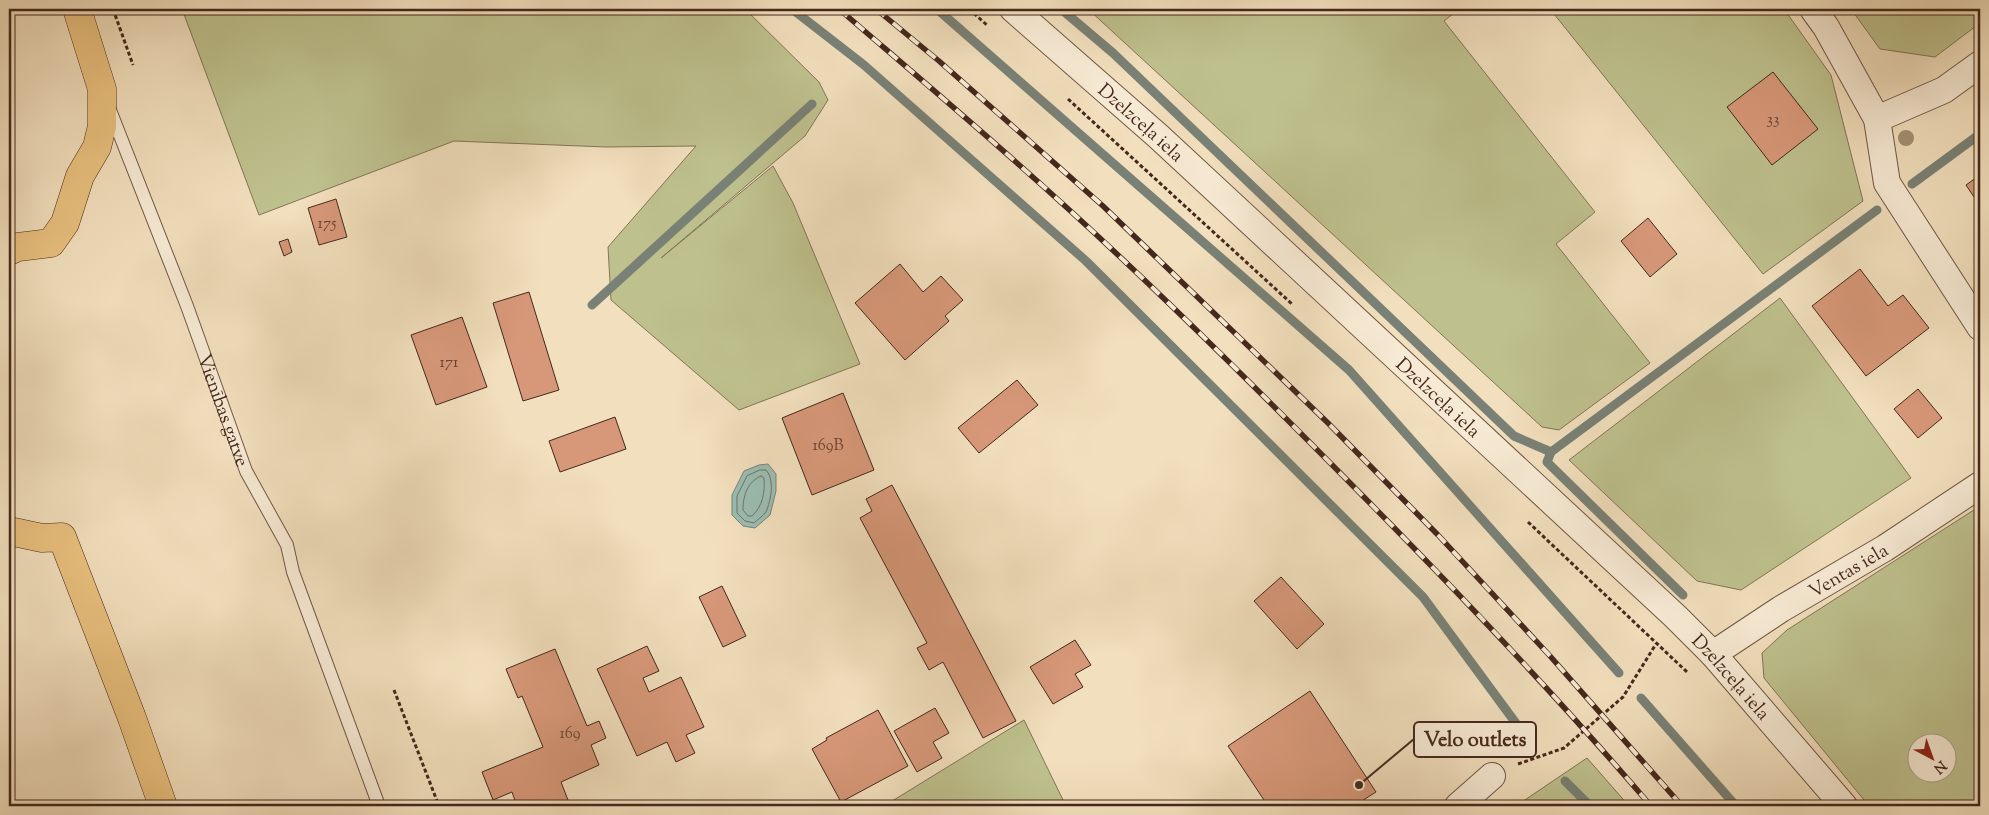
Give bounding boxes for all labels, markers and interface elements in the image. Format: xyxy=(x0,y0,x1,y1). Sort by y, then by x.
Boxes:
street label: Dzelzceļa iela xyxy=(1091,78,1189,170)
house number: 33 xyxy=(1767,109,1779,132)
house number: 175 xyxy=(318,213,337,236)
street label: Vienības gatve xyxy=(189,351,254,471)
house number: 171 xyxy=(440,352,459,375)
street label: Dzelzceļa iela xyxy=(1389,352,1486,445)
house number: 169B xyxy=(812,435,844,458)
street label: Ventas iela xyxy=(1804,538,1894,606)
street label: Dzelzceļa iela xyxy=(1684,629,1775,727)
callout: Velo outlets xyxy=(1414,722,1536,757)
house number: 169 xyxy=(559,723,581,746)
text: Velo outlets xyxy=(1424,727,1526,756)
north arrow xyxy=(1906,732,1956,782)
text: N xyxy=(1928,755,1950,778)

